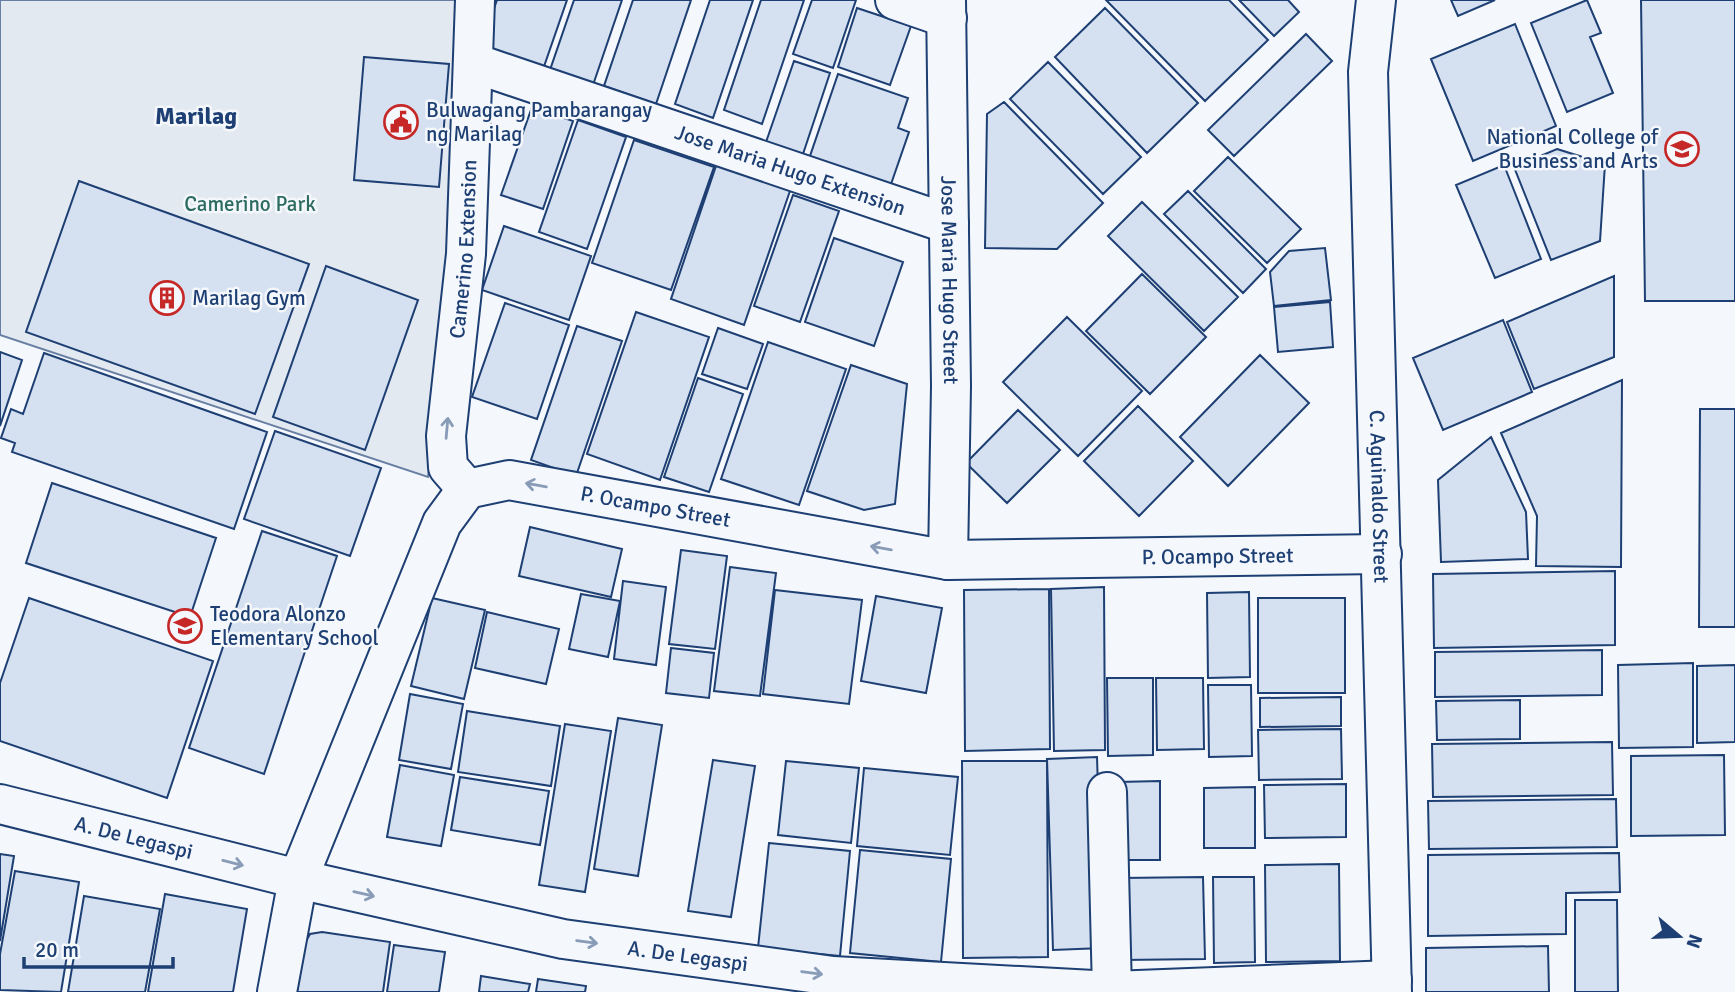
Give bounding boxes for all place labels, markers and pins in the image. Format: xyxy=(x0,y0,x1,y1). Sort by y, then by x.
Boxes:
place label: Bulwagang Pambarangay ng Marilag xyxy=(426,97,652,147)
public building icon: Bulwagang Pambarangay ng Marilag xyxy=(382,103,420,141)
place label: National College of Business and Arts xyxy=(1486,124,1659,174)
school or university icon: National College of Business and Arts xyxy=(1663,130,1701,168)
building icon: Marilag Gym xyxy=(148,279,186,317)
place label: Marilag Gym xyxy=(192,285,306,311)
place label: Teodora Alonzo Elementary School xyxy=(210,601,379,651)
school or university icon: Teodora Alonzo Elementary School xyxy=(166,607,204,645)

